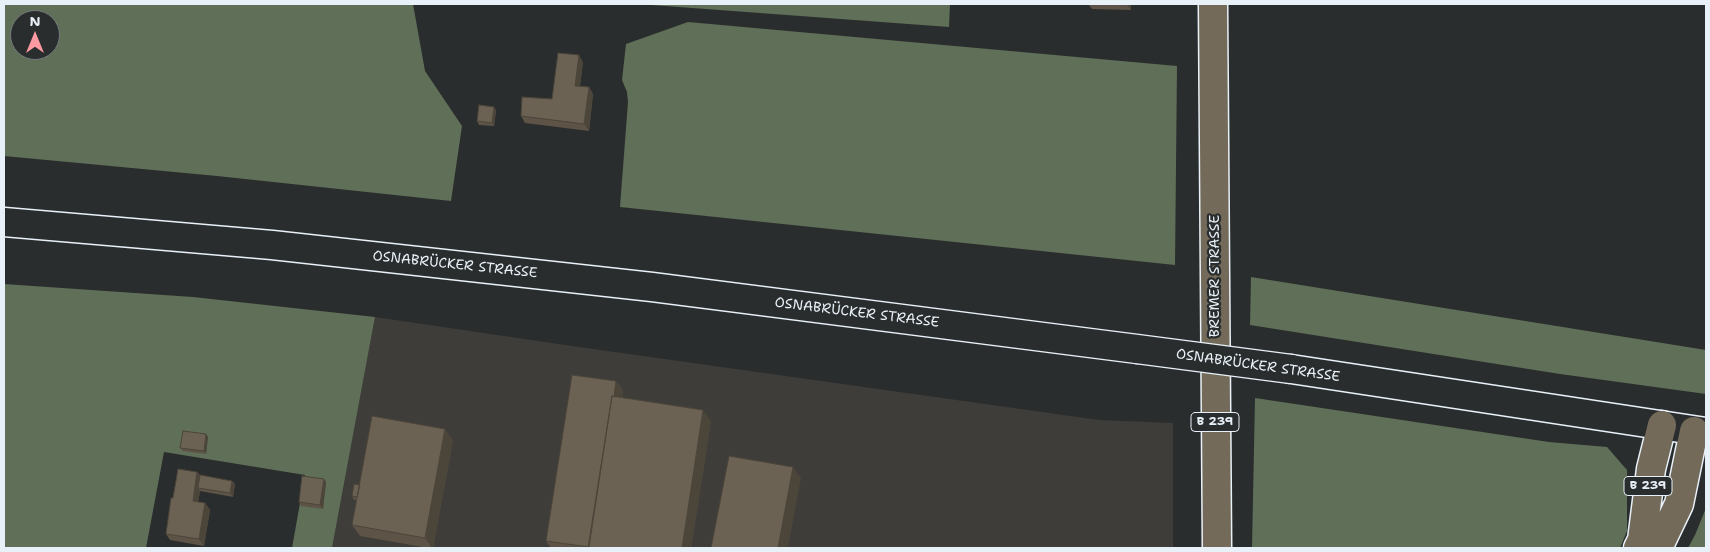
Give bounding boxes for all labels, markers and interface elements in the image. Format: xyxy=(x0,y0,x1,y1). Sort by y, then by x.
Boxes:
north arrow xyxy=(10,10,60,60)
text: N xyxy=(29,12,41,30)
street label: BREMER STRASSE xyxy=(1207,215,1223,337)
street label: OSNABRÜCKER STRASSE xyxy=(372,248,538,282)
street label: OSNABRÜCKER STRASSE xyxy=(774,295,940,331)
street label: OSNABRÜCKER STRASSE xyxy=(1175,346,1341,386)
road number: B 239 xyxy=(1191,412,1239,432)
road number: B 239 xyxy=(1624,476,1672,496)

